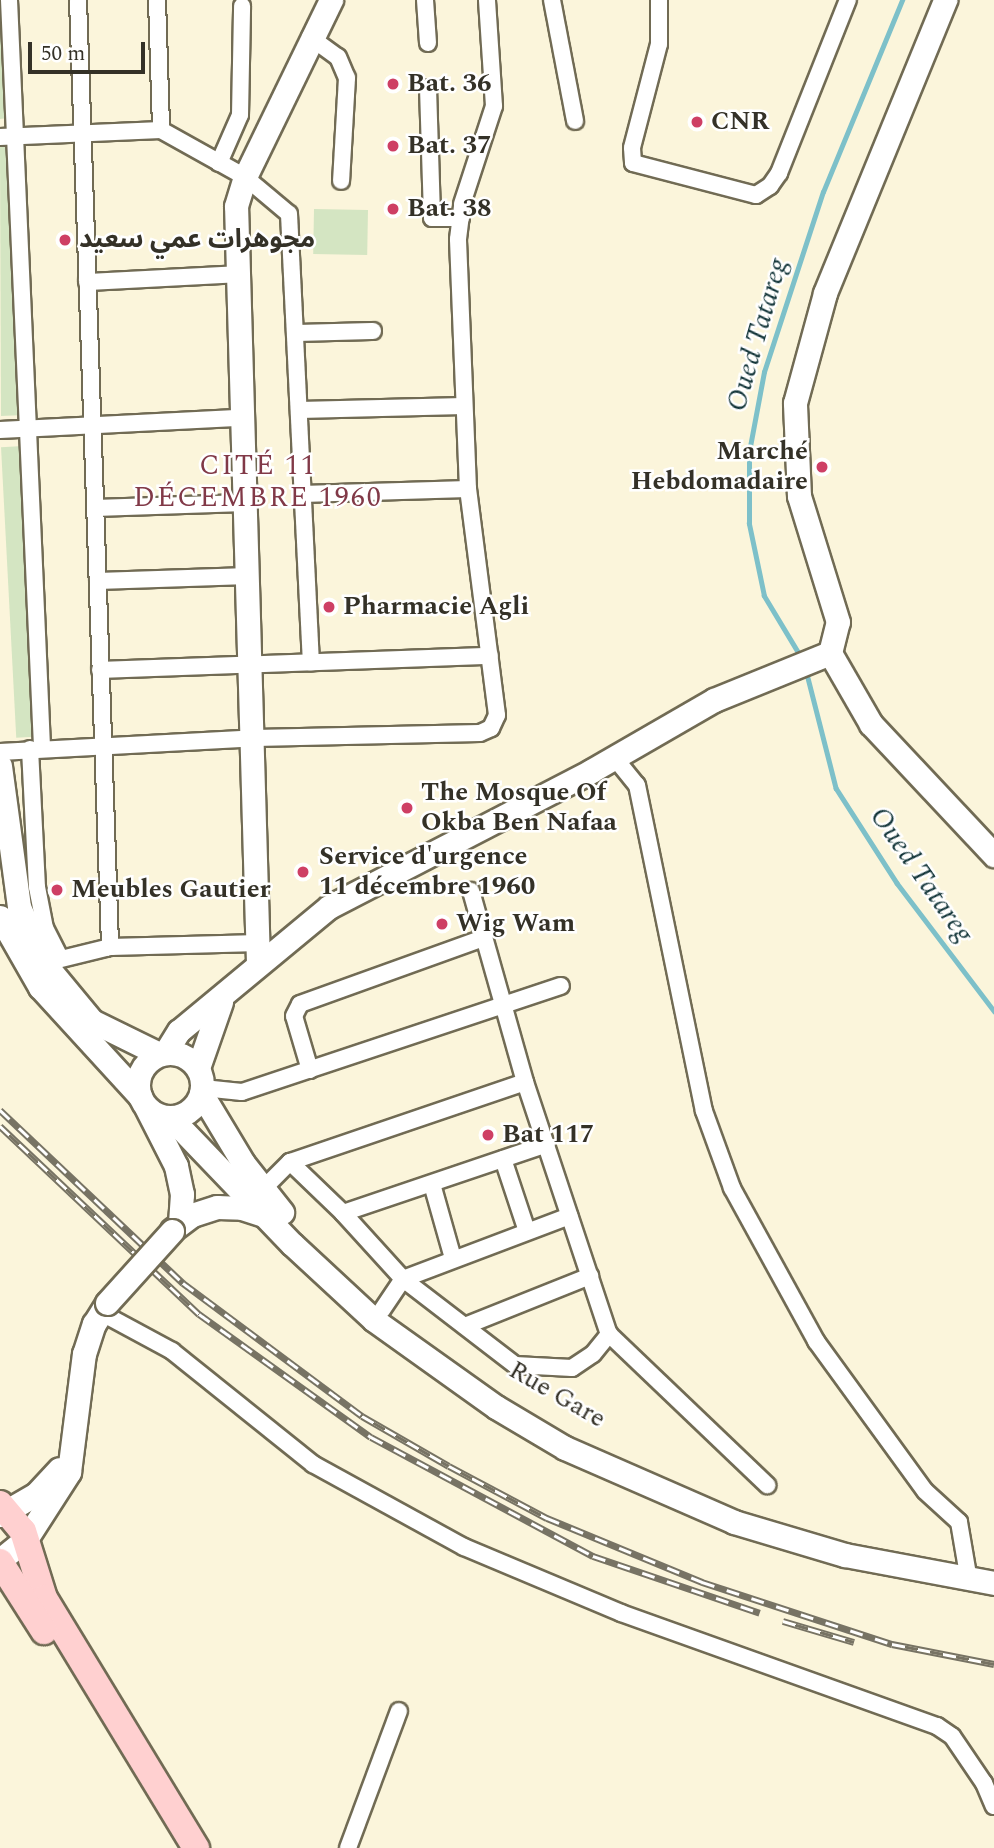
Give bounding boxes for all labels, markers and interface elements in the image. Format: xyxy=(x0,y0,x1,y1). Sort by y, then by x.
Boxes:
scale bar xyxy=(32,28,149,72)
text: 50 m xyxy=(41,38,85,70)
place label: Bat. 36 xyxy=(407,68,492,100)
marker: Bat. 36 xyxy=(385,76,401,92)
place label: CNR xyxy=(711,106,769,138)
marker: CNR xyxy=(689,114,705,130)
place label: Bat. 37 xyxy=(407,130,492,162)
marker: Bat. 37 xyxy=(385,138,401,154)
place label: Bat. 38 xyxy=(407,193,492,225)
marker: Bat. 38 xyxy=(385,201,401,217)
place label: مجوهرات عمي سعيد xyxy=(79,224,315,256)
marker: مجوهرات عمي سعيد xyxy=(57,232,73,248)
water label: Oued Tatareg xyxy=(720,255,796,415)
place label: Marché Hebdomadaire xyxy=(631,436,808,498)
district label: CITÉ 11 DÉCEMBRE 1960 xyxy=(135,449,381,515)
marker: Marché Hebdomadaire xyxy=(814,459,830,475)
place label: Pharmacie Agli xyxy=(343,591,529,623)
marker: Pharmacie Agli xyxy=(321,599,337,615)
place label: The Mosque Of Okba Ben Nafaa xyxy=(421,777,617,838)
marker: The Mosque Of Okba Ben Nafaa xyxy=(399,800,415,816)
water label: Oued Tatareg xyxy=(862,801,980,949)
place label: Service d'urgence 11 décembre 1960 xyxy=(319,841,535,903)
marker: Service d'urgence 11 décembre 1960 xyxy=(293,862,313,882)
place label: Meubles Gautier xyxy=(71,874,271,906)
marker: Meubles Gautier xyxy=(49,882,65,898)
place label: Wig Wam xyxy=(456,908,575,940)
marker: Wig Wam xyxy=(434,916,450,932)
place label: Bat 117 xyxy=(502,1119,594,1151)
marker: Bat 117 xyxy=(480,1127,496,1143)
street label: Rue Gare xyxy=(503,1355,611,1435)

